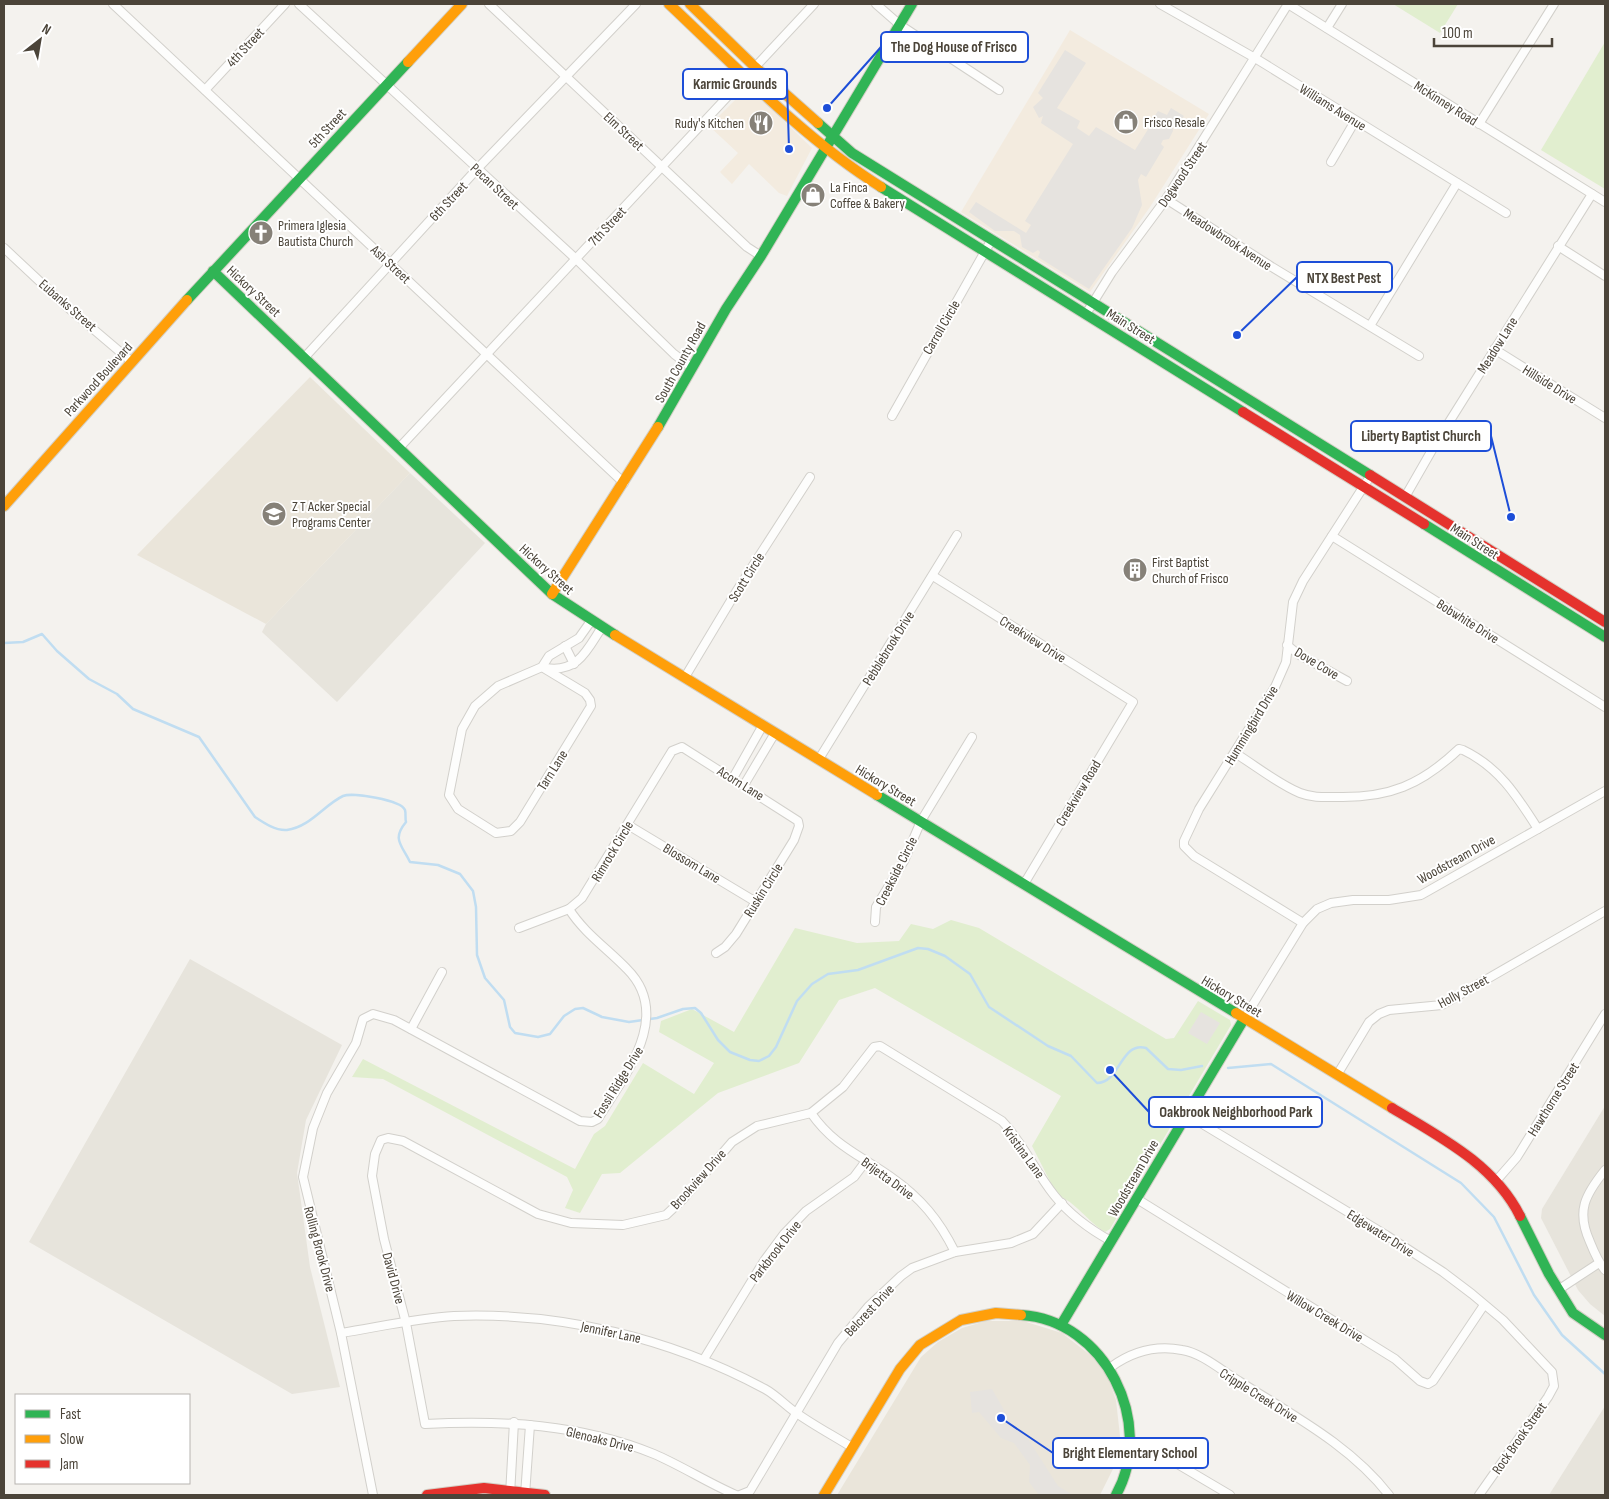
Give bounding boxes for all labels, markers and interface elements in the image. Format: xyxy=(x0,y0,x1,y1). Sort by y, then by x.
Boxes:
north arrow xyxy=(15,15,65,65)
scale bar xyxy=(1434,15,1552,47)
text: N xyxy=(39,20,54,38)
street label: 4th Street xyxy=(223,24,268,71)
text: 100 m xyxy=(1442,24,1473,43)
callout: The Dog House of Frisco xyxy=(881,32,1028,62)
text: The Dog House of Frisco xyxy=(891,38,1017,57)
callout: Karmic Grounds xyxy=(683,69,787,99)
text: Karmic Grounds xyxy=(693,75,777,94)
street label: McKinney Road xyxy=(1411,77,1481,130)
street label: Williams Avenue xyxy=(1296,80,1369,135)
street label: 5th Street xyxy=(305,105,350,152)
street label: Elm Street xyxy=(600,108,647,154)
shop icon: Frisco Resale xyxy=(1113,109,1139,135)
restaurant icon: Rudy's Kitchen xyxy=(748,110,774,136)
place label: Frisco Resale xyxy=(1144,114,1205,131)
place label: Rudy's Kitchen xyxy=(675,115,744,132)
street label: Dogwood Street xyxy=(1154,138,1210,210)
street label: Pecan Street xyxy=(467,160,522,213)
street label: 6th Street xyxy=(426,178,471,225)
place label: La Finca Coffee & Bakery xyxy=(830,179,905,212)
shop icon: La Finca Coffee & Bakery xyxy=(800,182,826,208)
street label: 7th Street xyxy=(585,203,630,250)
street label: Meadowbrook Avenue xyxy=(1180,205,1275,274)
place label: Primera Iglesia Bautista Church xyxy=(278,217,353,250)
church icon: Primera Iglesia Bautista Church xyxy=(248,220,274,246)
street label: Ash Street xyxy=(366,241,414,287)
street label: Hickory Street xyxy=(223,262,284,321)
callout: NTX Best Pest xyxy=(1297,262,1392,292)
text: NTX Best Pest xyxy=(1307,269,1381,288)
street label: Eubanks Street xyxy=(35,276,100,335)
street label: Carroll Circle xyxy=(919,297,964,357)
street label: Main Street xyxy=(1103,305,1158,348)
street label: Meadow Lane xyxy=(1473,314,1521,377)
street label: South County Road xyxy=(651,319,710,406)
street label: Parkwood Boulevard xyxy=(61,339,136,420)
street label: Hillside Drive xyxy=(1519,361,1580,408)
callout: Liberty Baptist Church xyxy=(1351,421,1491,451)
text: Liberty Baptist Church xyxy=(1361,427,1481,446)
place label: Z T Acker Special Programs Center xyxy=(292,498,371,531)
school or university icon: Z T Acker Special Programs Center xyxy=(261,501,287,527)
street label: Main Street xyxy=(1447,520,1502,563)
street label: Hickory Street xyxy=(516,540,577,598)
street label: Scott Circle xyxy=(725,549,768,605)
place label: First Baptist Church of Frisco xyxy=(1152,554,1229,587)
building icon: First Baptist Church of Frisco xyxy=(1122,557,1148,583)
street label: Bobwhite Drive xyxy=(1433,595,1502,647)
street label: Pebblebrook Drive xyxy=(859,608,918,689)
street label: Creekview Drive xyxy=(996,612,1069,667)
street label: Dove Cove xyxy=(1291,644,1342,683)
street label: Hummingbird Drive xyxy=(1221,682,1282,768)
street label: Tarn Lane xyxy=(533,747,571,794)
street label: Creekview Road xyxy=(1052,757,1105,829)
street label: Hickory Street xyxy=(852,761,919,810)
street label: Acorn Lane xyxy=(713,762,767,804)
street label: Rimrock Circle xyxy=(588,818,637,885)
street label: Woodstream Drive xyxy=(1414,831,1498,888)
street label: Creekside Circle xyxy=(872,834,921,909)
street label: Blossom Lane xyxy=(660,840,723,887)
street label: Ruskin Circle xyxy=(740,860,787,920)
street label: Holly Street xyxy=(1435,971,1492,1012)
street label: Hickory Street xyxy=(1198,972,1265,1021)
street label: Fossil Ridge Drive xyxy=(590,1043,647,1121)
street label: Hawthorne Street xyxy=(1524,1059,1583,1139)
callout: Oakbrook Neighborhood Park xyxy=(1149,1097,1322,1127)
text: Oakbrook Neighborhood Park xyxy=(1159,1103,1313,1122)
street label: Kristina Lane xyxy=(999,1123,1048,1182)
street label: Woodstream Drive xyxy=(1105,1137,1162,1220)
street label: Brookview Drive xyxy=(667,1146,730,1213)
street label: Brijetta Drive xyxy=(858,1153,918,1203)
street label: Rolling Brook Drive xyxy=(300,1205,339,1294)
street label: Edgewater Drive xyxy=(1344,1206,1418,1261)
street label: Parkbrook Drive xyxy=(746,1217,805,1286)
street label: David Drive xyxy=(378,1251,409,1306)
street label: Belcrest Drive xyxy=(841,1281,898,1340)
street label: Willow Creek Drive xyxy=(1283,1287,1366,1346)
street label: Jennifer Lane xyxy=(578,1318,642,1347)
street label: Cripple Creek Drive xyxy=(1216,1365,1301,1426)
legend xyxy=(15,1394,190,1484)
street label: Rock Brook Street xyxy=(1488,1399,1550,1478)
text: Fast xyxy=(60,1405,82,1424)
street label: Glenoaks Drive xyxy=(564,1423,636,1456)
text: Slow xyxy=(60,1430,84,1449)
callout: Bright Elementary School xyxy=(1053,1438,1208,1468)
text: Bright Elementary School xyxy=(1063,1444,1197,1463)
text: Jam xyxy=(59,1455,78,1474)

